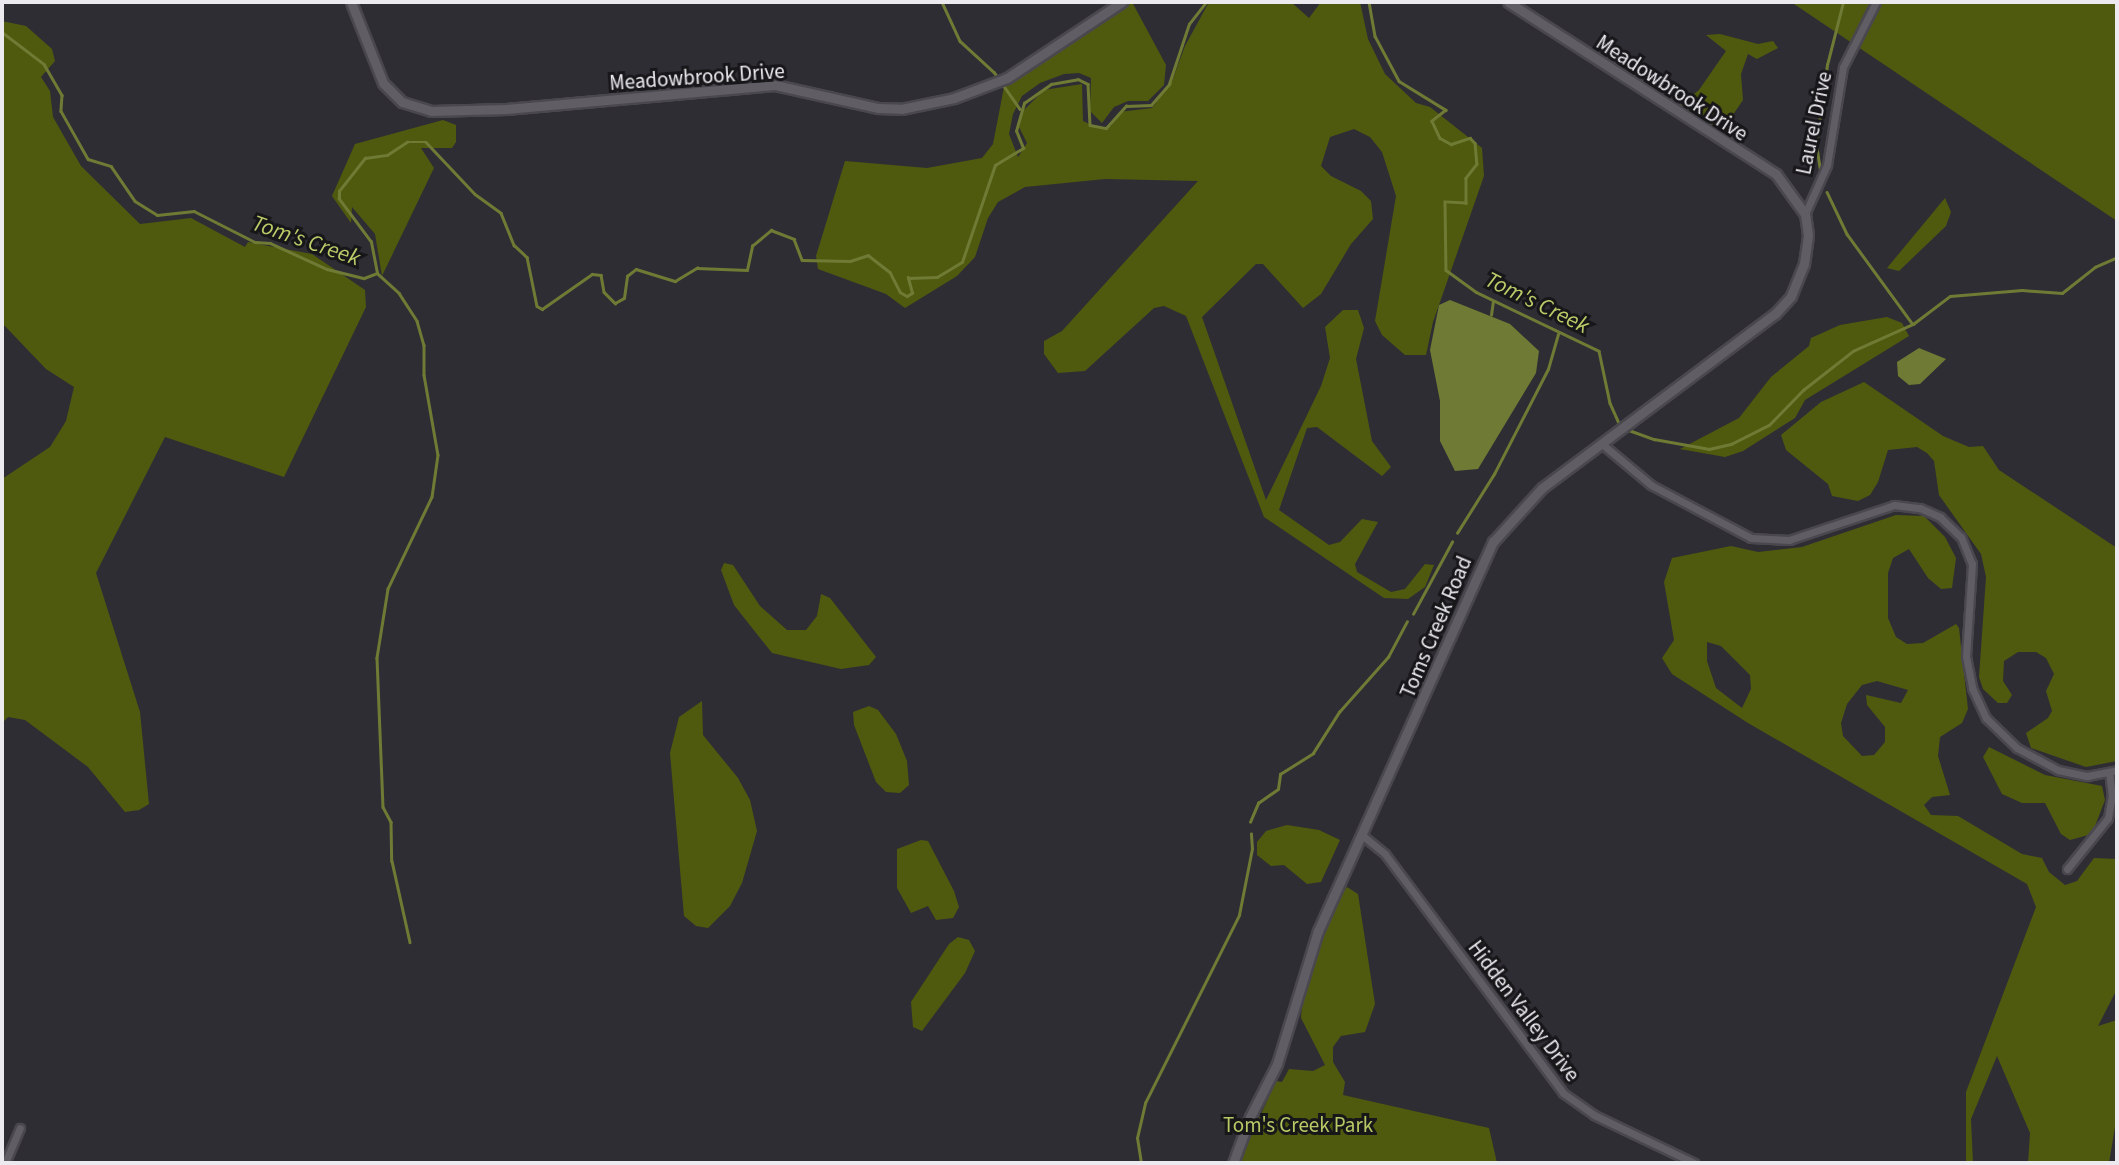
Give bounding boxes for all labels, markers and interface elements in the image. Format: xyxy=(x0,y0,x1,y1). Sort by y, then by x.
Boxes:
street label: Meadowbrook Drive xyxy=(1592,30,1752,146)
street label: Meadowbrook Drive xyxy=(609,58,785,96)
street label: Laurel Drive xyxy=(1791,69,1837,177)
water label: Tom's Creek xyxy=(248,210,364,272)
water label: Tom's Creek xyxy=(1480,266,1594,340)
street label: Toms Creek Road xyxy=(1395,552,1477,702)
street label: Hidden Valley Drive xyxy=(1463,936,1585,1086)
park label: Tom's Creek Park xyxy=(1223,1112,1373,1138)

